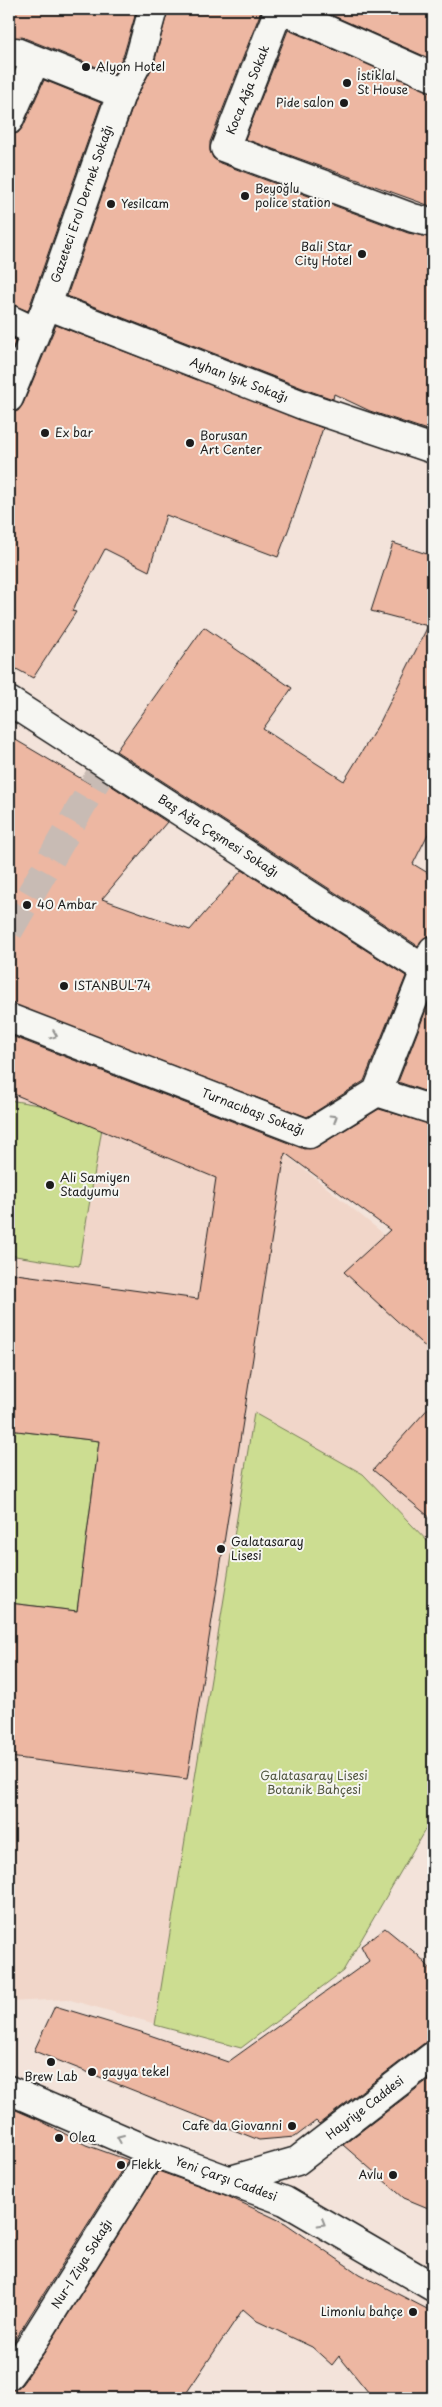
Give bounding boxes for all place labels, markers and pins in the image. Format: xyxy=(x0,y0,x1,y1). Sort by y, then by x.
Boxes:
place label: Alyon Hotel xyxy=(96,57,165,75)
marker: Alyon Hotel xyxy=(80,61,92,73)
place label: İstiklal St House xyxy=(357,66,409,98)
marker: İstiklal St House xyxy=(341,77,353,89)
place label: Pide salon xyxy=(276,93,334,111)
marker: Pide salon xyxy=(338,97,350,109)
place label: Beyoğlu police station xyxy=(255,179,331,211)
marker: Beyoğlu police station xyxy=(239,190,251,202)
place label: Yesilcam xyxy=(121,194,169,212)
marker: Yesilcam xyxy=(105,198,117,210)
place label: Bali Star City Hotel xyxy=(294,237,353,269)
marker: Bali Star City Hotel xyxy=(356,248,368,260)
place label: Ex bar xyxy=(55,423,93,441)
place label: Borusan Art Center xyxy=(200,426,262,458)
marker: Ex bar xyxy=(39,427,51,439)
marker: Borusan Art Center xyxy=(184,437,196,449)
place label: 40 Ambar xyxy=(37,895,97,913)
marker: 40 Ambar xyxy=(21,899,33,911)
place label: ISTANBUL'74 xyxy=(74,976,151,994)
marker: ISTANBUL'74 xyxy=(58,980,70,992)
place label: Ali Samiyen Stadyumu xyxy=(60,1168,130,1200)
marker: Ali Samiyen Stadyumu xyxy=(44,1179,56,1191)
place label: Galatasaray Lisesi xyxy=(231,1532,304,1564)
marker: Galatasaray Lisesi xyxy=(215,1543,227,1555)
marker: Brew Lab xyxy=(45,2056,57,2068)
place label: gayya tekel xyxy=(102,2062,169,2080)
marker: gayya tekel xyxy=(86,2066,98,2078)
place label: Brew Lab xyxy=(24,2067,78,2085)
place label: Cafe da Giovanni xyxy=(182,2116,282,2134)
marker: Cafe da Giovanni xyxy=(286,2120,298,2132)
place label: Olea xyxy=(69,2128,96,2146)
marker: Olea xyxy=(53,2132,65,2144)
place label: Flekk xyxy=(131,2155,162,2173)
marker: Flekk xyxy=(115,2159,127,2171)
place label: Avlu xyxy=(358,2165,383,2183)
marker: Avlu xyxy=(387,2169,399,2181)
place label: Limonlu bahçe xyxy=(321,2302,403,2320)
marker: Limonlu bahçe xyxy=(407,2306,419,2318)

